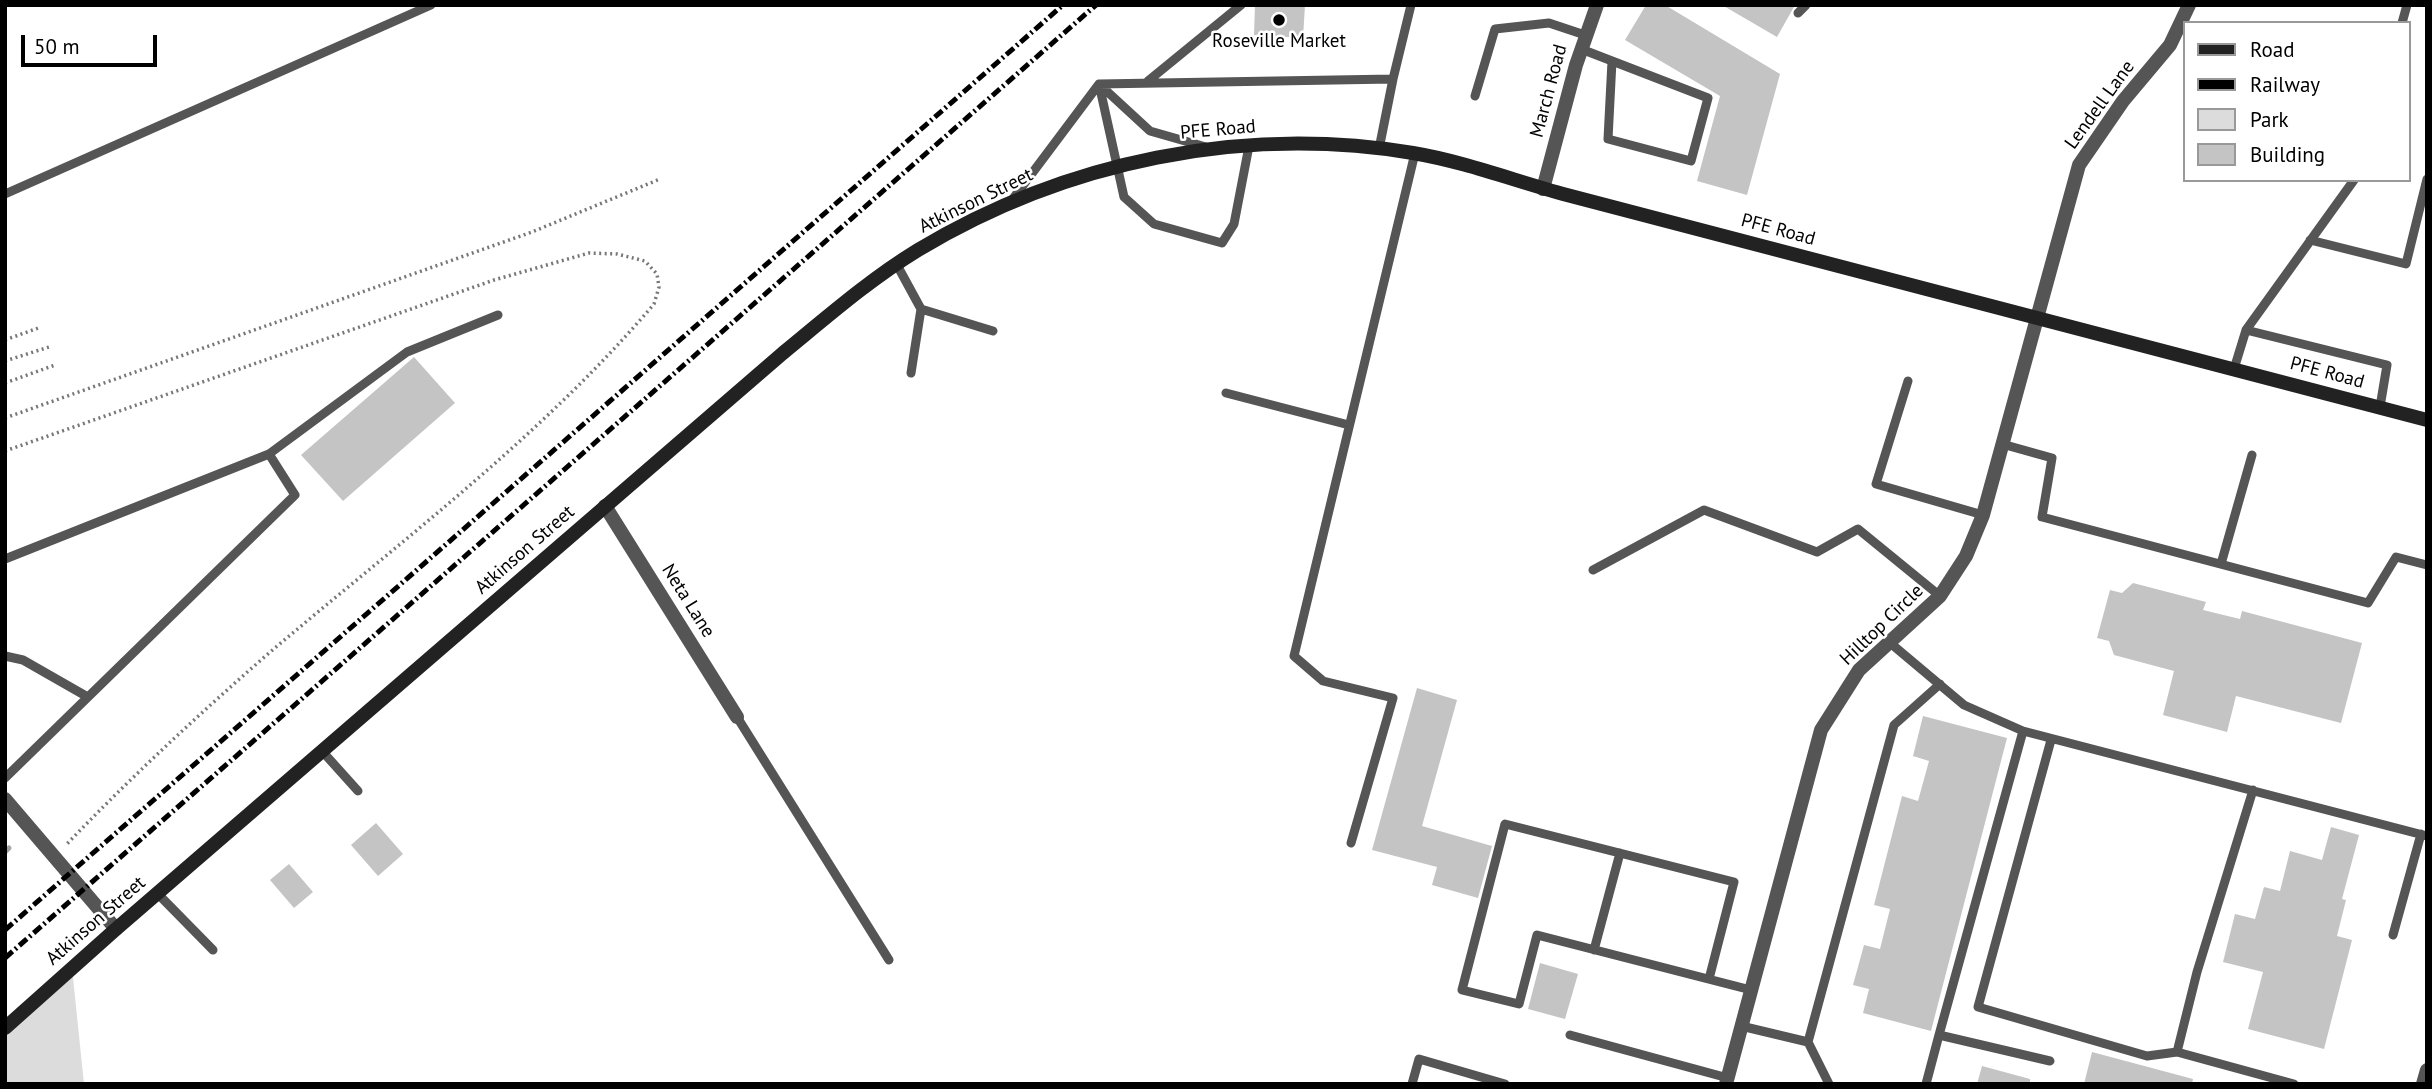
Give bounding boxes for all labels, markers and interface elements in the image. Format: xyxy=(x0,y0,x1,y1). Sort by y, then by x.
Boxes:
marker: Roseville Market xyxy=(1271,12,1287,28)
scale bar xyxy=(24,21,161,65)
legend xyxy=(2184,21,2411,182)
place label: Roseville Market xyxy=(1212,31,1346,53)
text: 50 m xyxy=(34,33,80,60)
text: Road xyxy=(2250,36,2294,63)
street label: March Road xyxy=(1526,42,1572,140)
street label: Lendell Lane xyxy=(2060,56,2140,154)
text: Railway xyxy=(2250,71,2320,98)
text: Park xyxy=(2250,106,2289,133)
street label: PFE Road xyxy=(1179,115,1257,145)
text: Building xyxy=(2250,141,2325,168)
street label: Atkinson Street xyxy=(915,164,1037,238)
street label: PFE Road xyxy=(1738,209,1818,251)
street label: PFE Road xyxy=(2287,352,2367,394)
street label: Atkinson Street xyxy=(471,501,579,599)
street label: Neta Lane xyxy=(657,560,719,642)
street label: Hilltop Circle xyxy=(1836,580,1928,670)
street label: Atkinson Street xyxy=(42,872,150,970)

